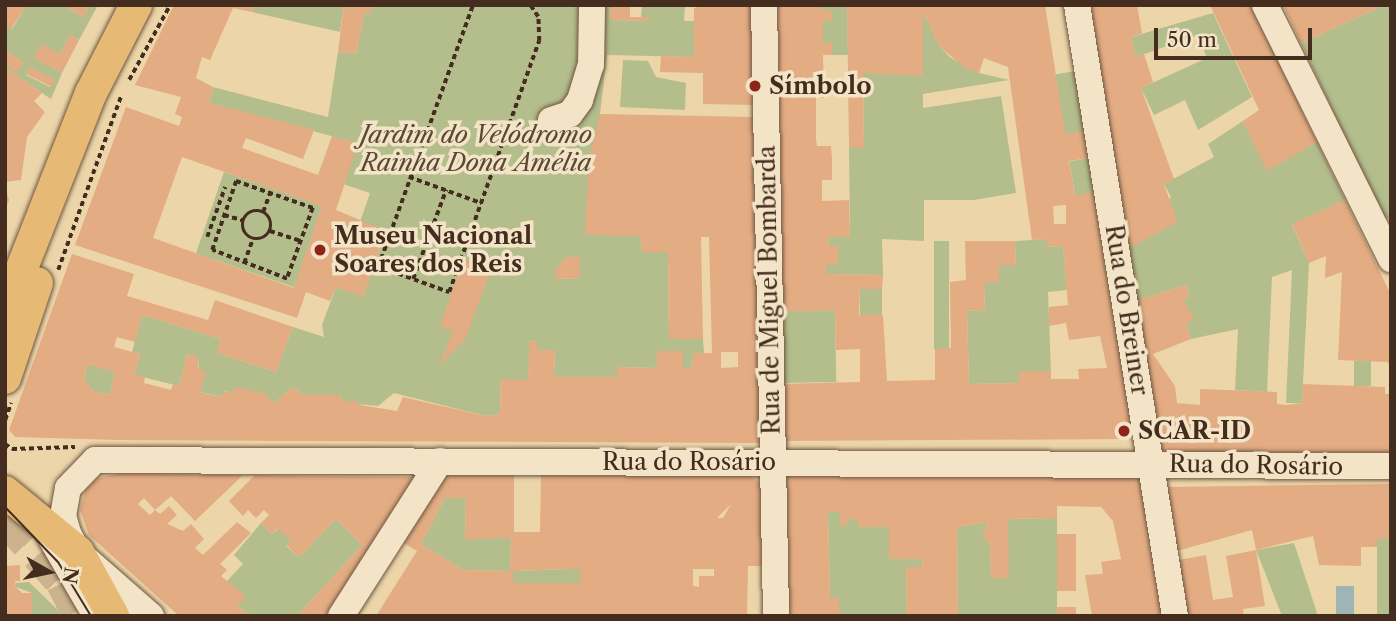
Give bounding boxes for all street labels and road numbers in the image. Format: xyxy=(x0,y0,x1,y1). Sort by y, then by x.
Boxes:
street label: Rua de Miguel Bombarda xyxy=(752,145,786,435)
street label: Rua do Breiner xyxy=(1099,222,1155,398)
street label: Rua do Rosário xyxy=(602,448,776,476)
street label: Rua do Rosário xyxy=(1169,449,1343,481)

